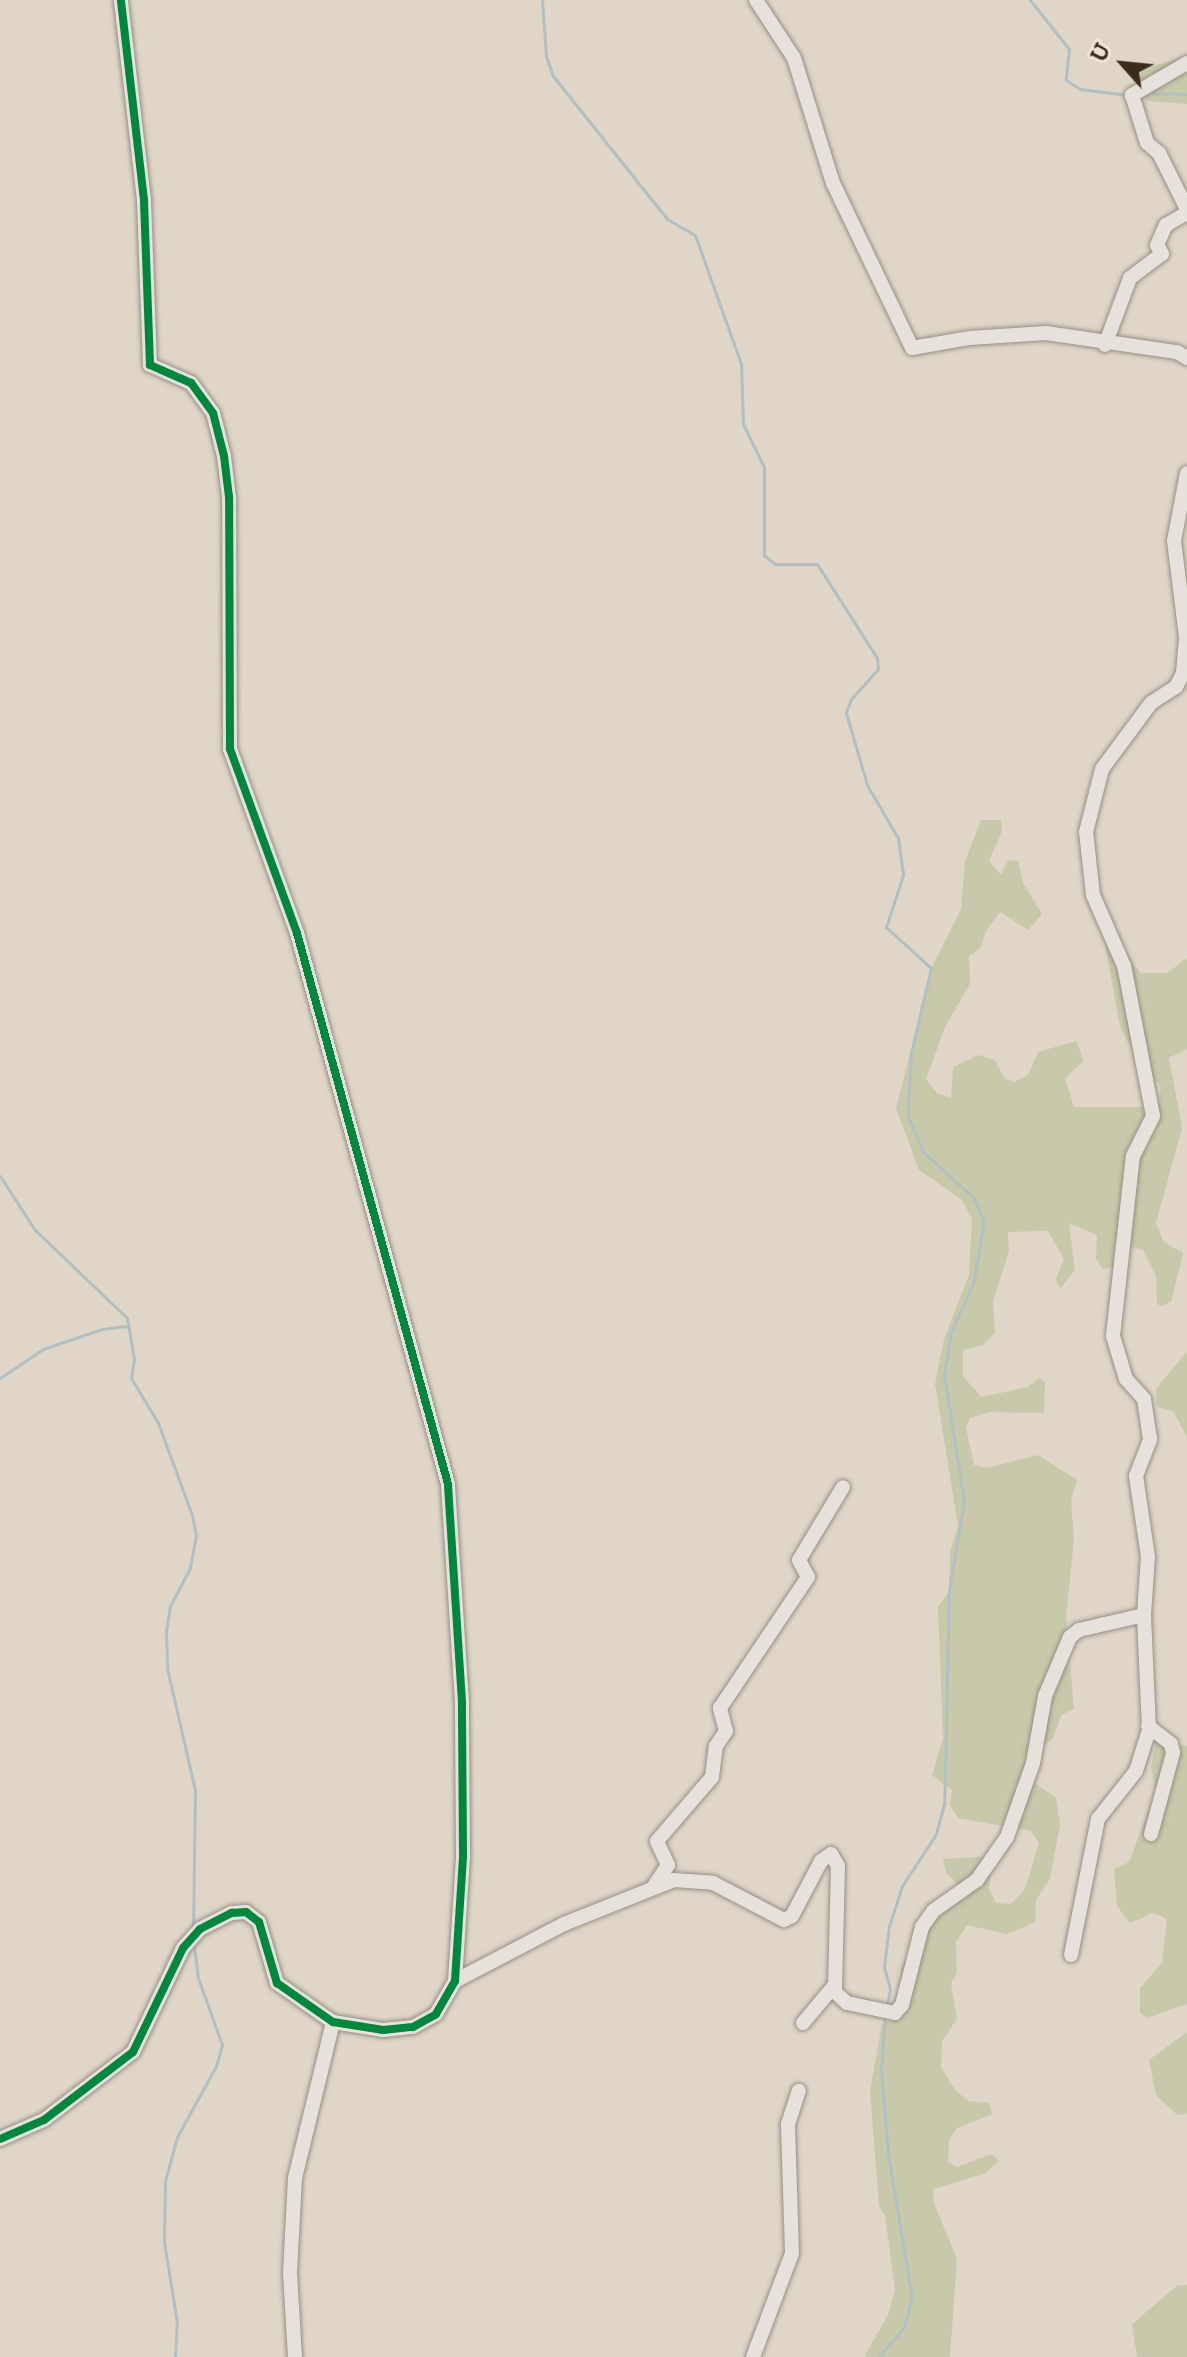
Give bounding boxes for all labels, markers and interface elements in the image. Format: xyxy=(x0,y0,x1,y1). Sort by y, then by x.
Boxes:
north arrow xyxy=(1083,24,1163,104)
text: U xyxy=(1085,39,1117,67)

